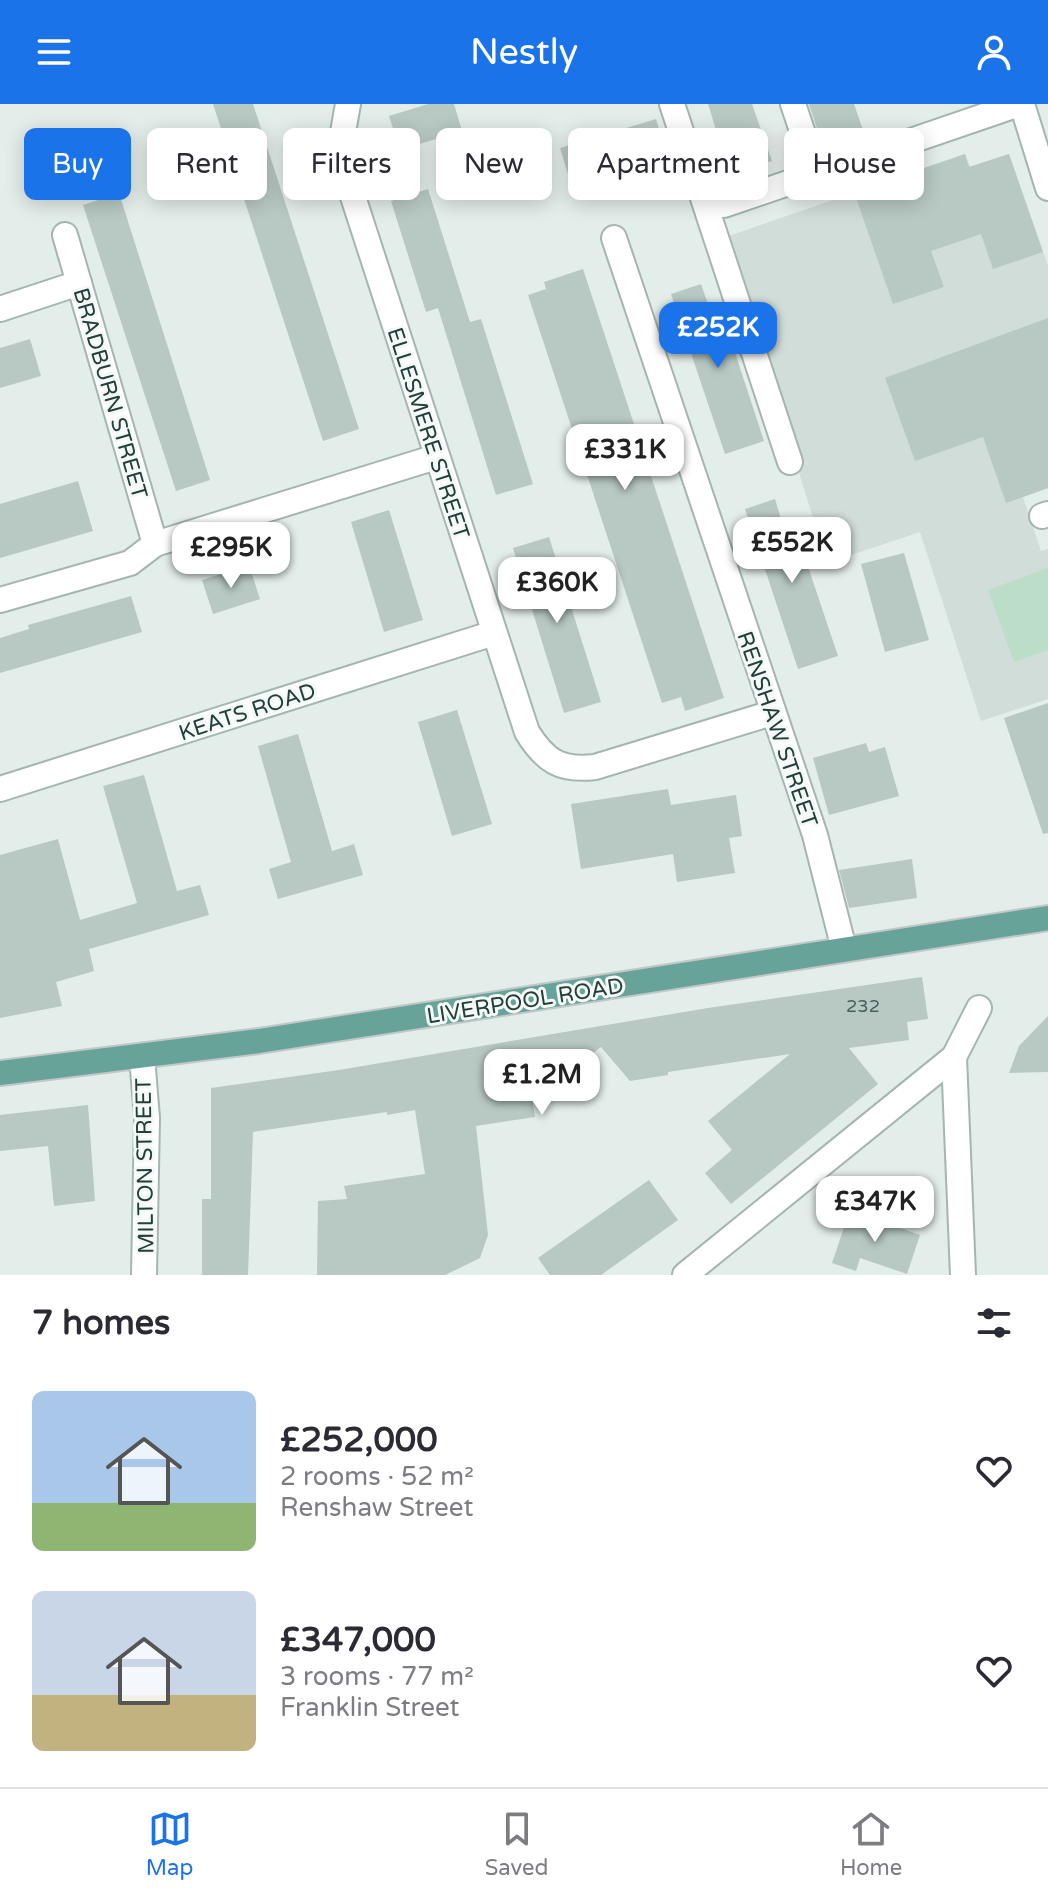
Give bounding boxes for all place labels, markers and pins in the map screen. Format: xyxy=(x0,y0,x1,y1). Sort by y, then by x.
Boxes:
pin: £252K xyxy=(662,302,774,370)
pin: £331K xyxy=(569,424,681,492)
pin: £552K xyxy=(736,517,848,585)
pin: £295K xyxy=(175,522,287,590)
pin: £360K xyxy=(501,557,613,625)
pin: £1.2M xyxy=(486,1049,598,1117)
pin: £347K xyxy=(819,1176,931,1244)

